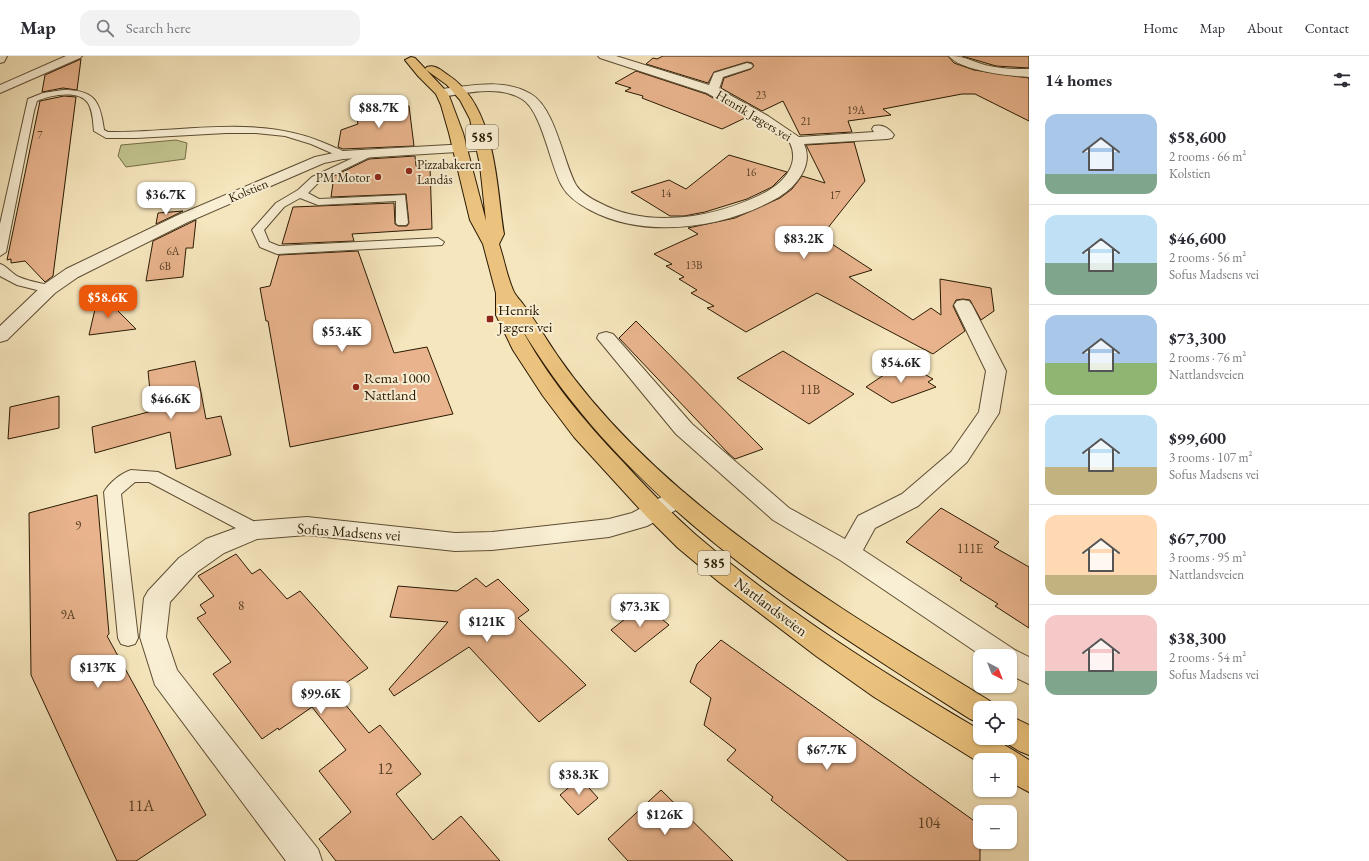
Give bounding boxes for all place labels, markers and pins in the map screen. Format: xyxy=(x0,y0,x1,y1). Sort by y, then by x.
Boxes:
pin: $88.7K xyxy=(346,95,412,129)
place label: Pizzabakeren Landås xyxy=(417,156,482,188)
marker: Pizzabakeren Landås xyxy=(404,166,414,176)
place label: PM Motor xyxy=(316,169,371,186)
marker: PM Motor xyxy=(373,172,383,182)
pin: $36.7K xyxy=(133,182,199,216)
pin: $83.2K xyxy=(771,226,837,260)
pin: $58.6K xyxy=(75,285,141,319)
place label: Henrik Jægers vei xyxy=(496,300,553,336)
marker: Henrik Jægers vei xyxy=(485,314,495,324)
pin: $53.4K xyxy=(309,319,375,353)
pin: $54.6K xyxy=(868,350,934,384)
place label: Rema 1000 Nattland xyxy=(364,368,430,404)
marker: Rema 1000 Nattland xyxy=(351,382,361,392)
pin: $46.6K xyxy=(138,386,204,420)
pin: $73.3K xyxy=(607,594,673,628)
pin: $121K xyxy=(459,609,515,643)
pin: $137K xyxy=(70,655,126,689)
pin: $99.6K xyxy=(288,681,354,715)
pin: $67.7K xyxy=(794,737,860,771)
pin: $38.3K xyxy=(546,762,612,796)
pin: $126K xyxy=(637,802,693,836)

